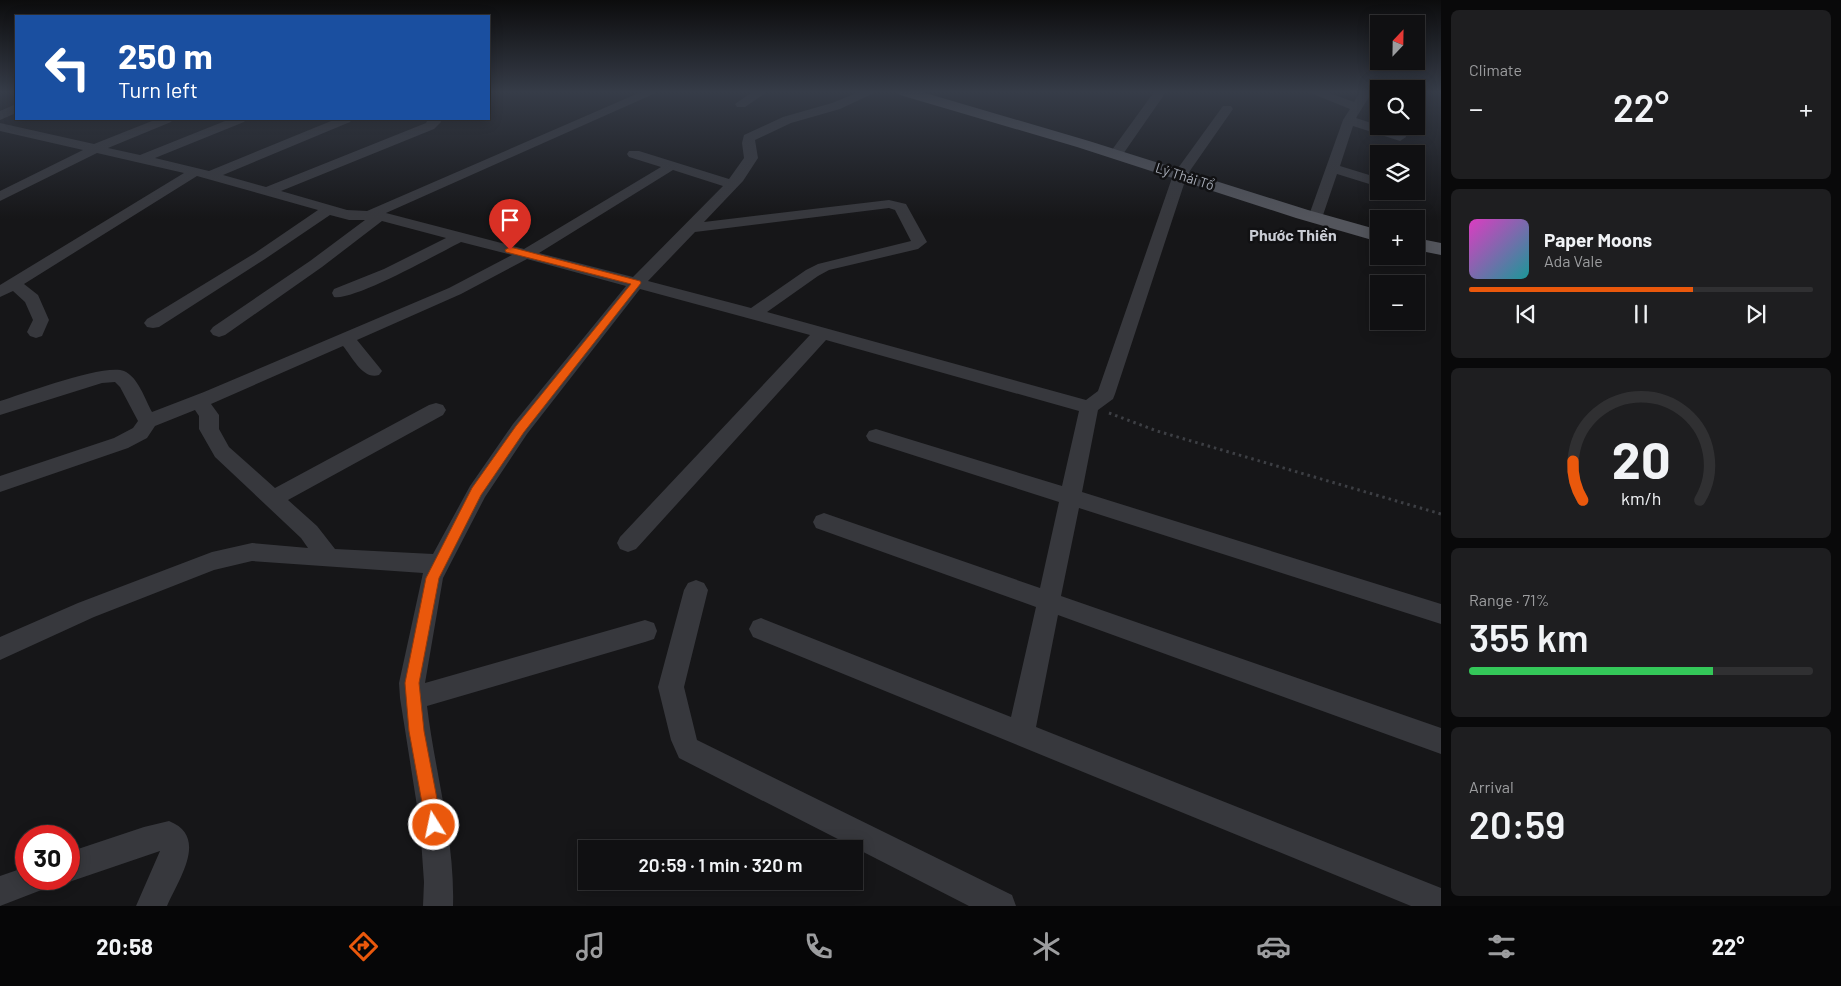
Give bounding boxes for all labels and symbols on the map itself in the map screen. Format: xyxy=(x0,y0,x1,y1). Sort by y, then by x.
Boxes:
north arrow xyxy=(1370,15,1425,70)
street label: Lý Thái Tổ xyxy=(1154,159,1216,193)
pin xyxy=(489,199,531,250)
district label: Phước Thiền xyxy=(1249,225,1337,244)
position arrow xyxy=(407,798,459,850)
speed limit sign: 30 xyxy=(15,825,80,890)

